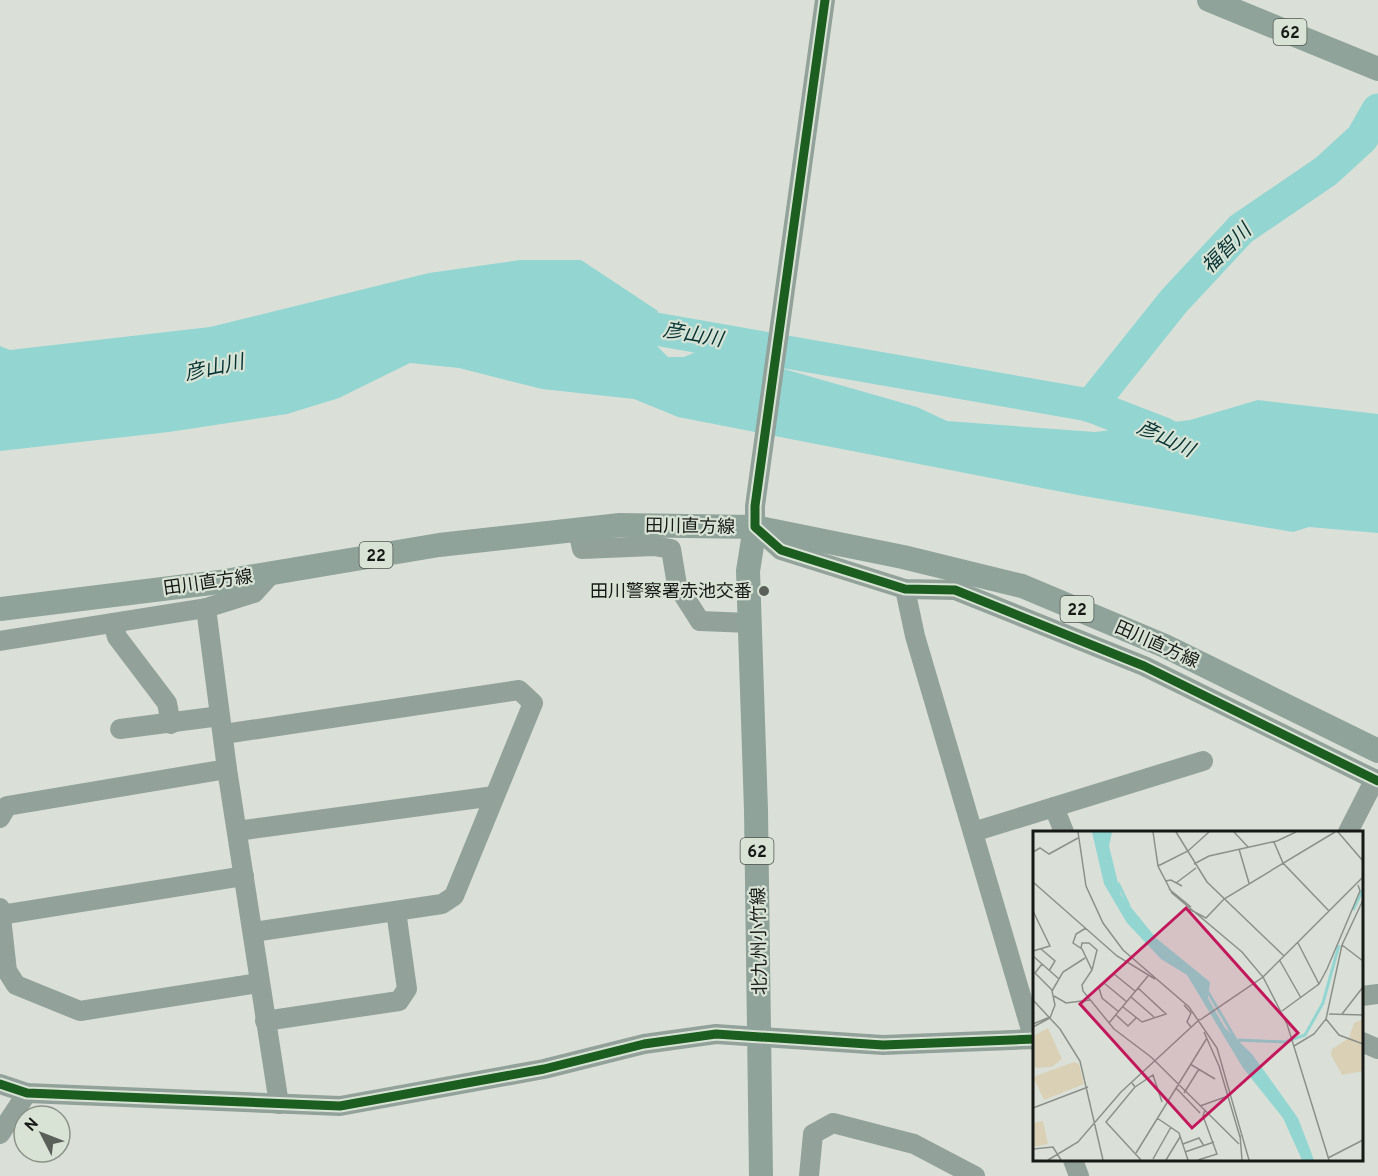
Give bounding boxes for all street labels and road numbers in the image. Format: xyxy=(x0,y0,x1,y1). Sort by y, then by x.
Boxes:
road number: 62 xyxy=(1274,19,1306,45)
street label: 田川直方線 xyxy=(645,515,735,540)
road number: 22 xyxy=(360,542,392,568)
street label: 田川直方線 xyxy=(162,566,254,601)
road number: 22 xyxy=(1060,596,1094,622)
street label: 田川直方線 xyxy=(1111,617,1202,674)
road number: 62 xyxy=(740,838,774,864)
street label: 北九州小竹線 xyxy=(748,887,773,995)

